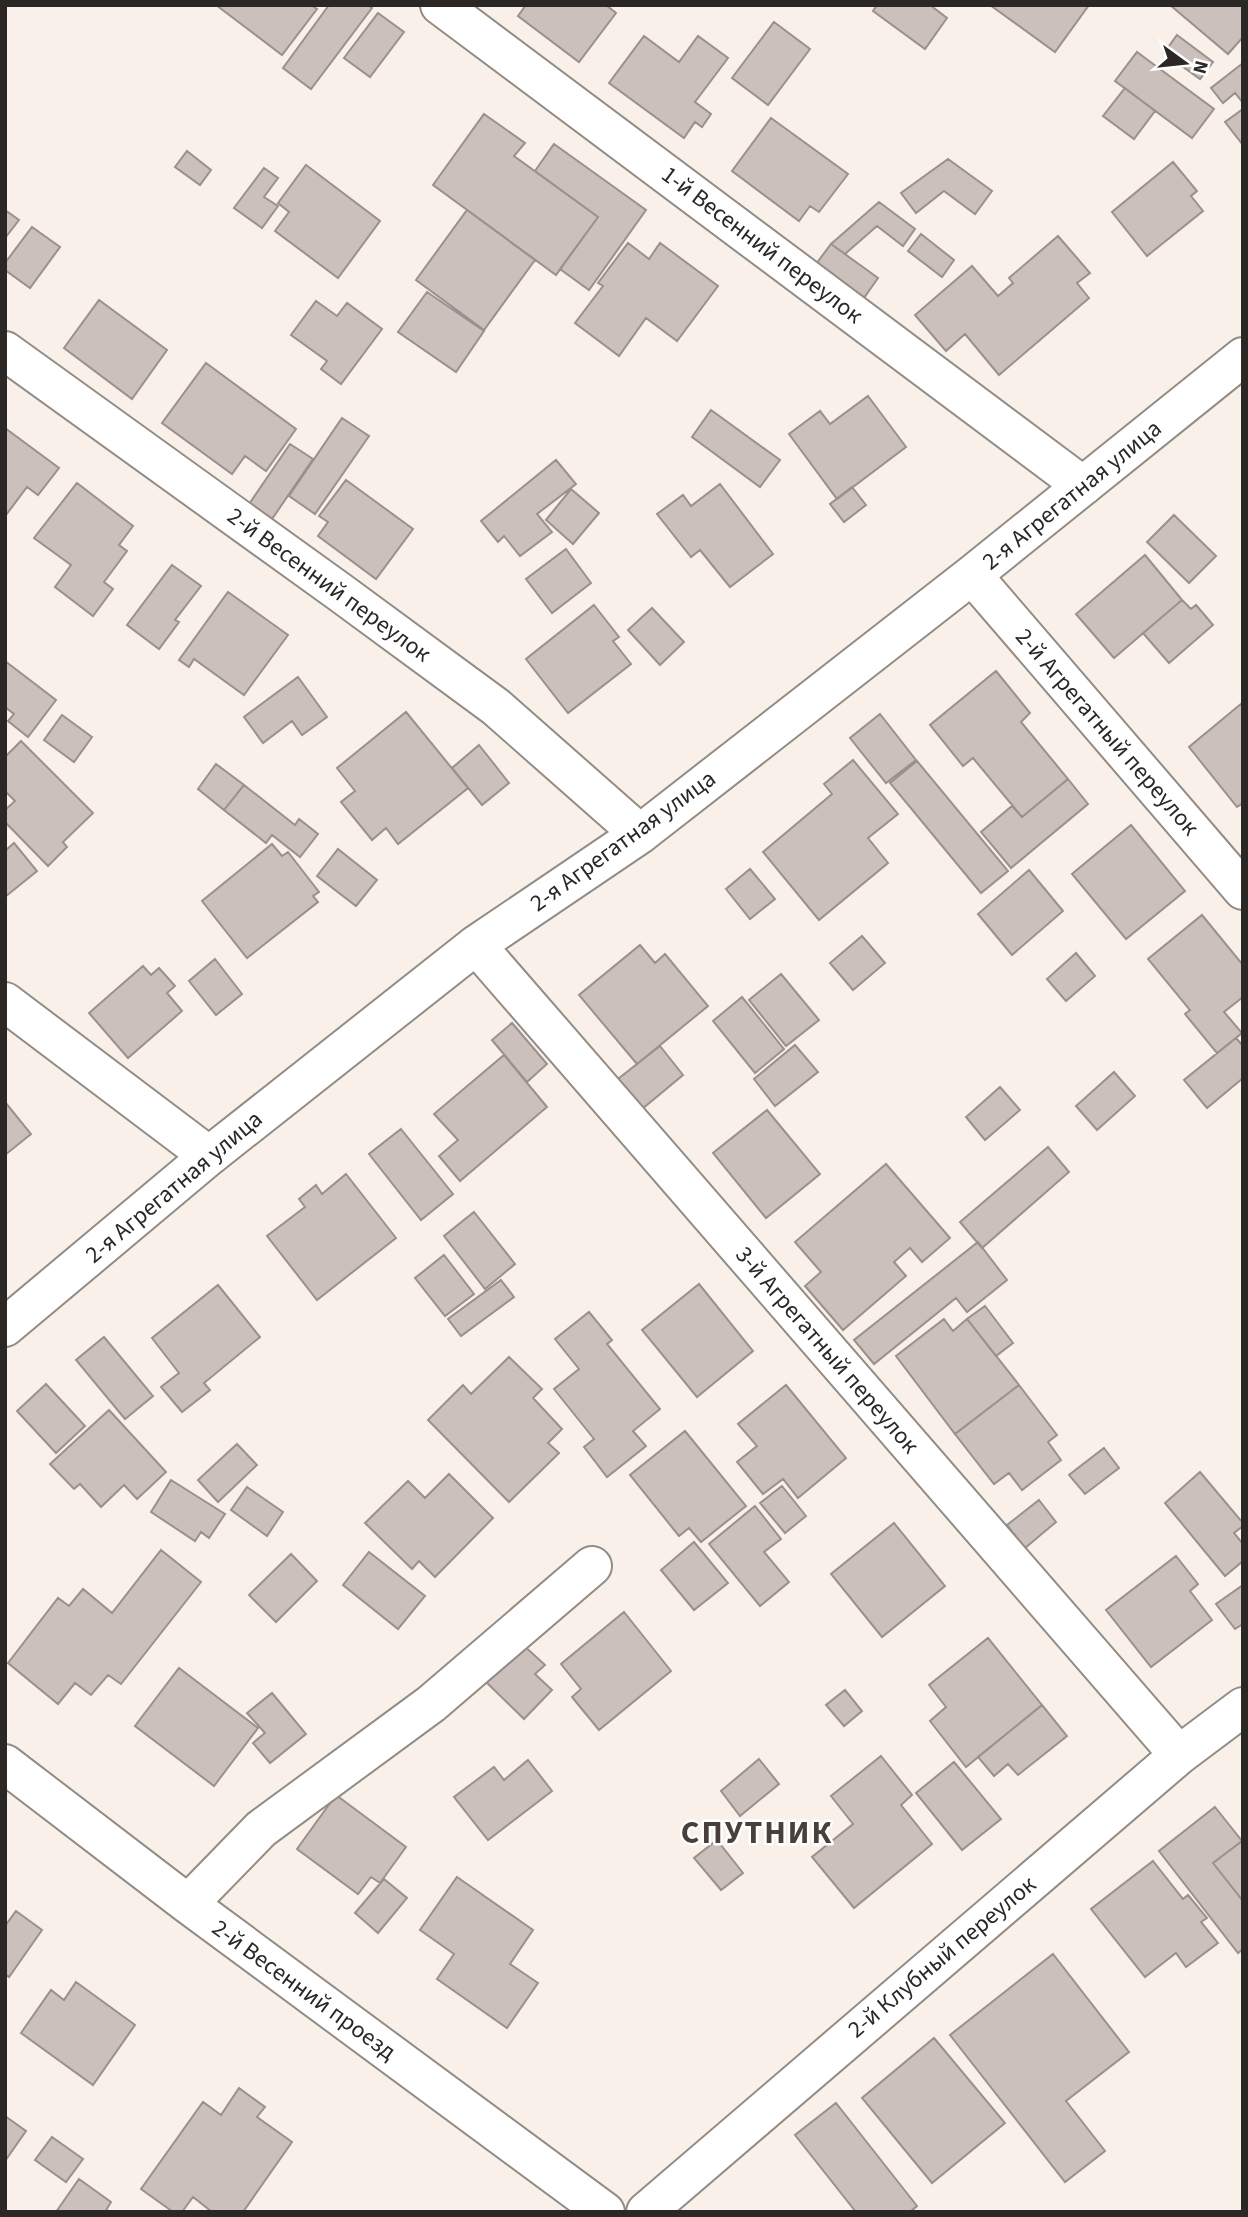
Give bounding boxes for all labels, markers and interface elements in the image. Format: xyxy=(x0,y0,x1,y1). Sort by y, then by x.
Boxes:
north arrow xyxy=(1150,28,1220,98)
text: N xyxy=(1185,57,1215,77)
street label: 1-й Весенний переулок xyxy=(654,158,870,333)
street label: 2-я Агрегатная улица xyxy=(975,412,1169,578)
street label: 2-й Весенний переулок xyxy=(220,499,438,671)
street label: 2-й Агрегатный переулок xyxy=(1007,621,1207,844)
street label: 2-я Агрегатная улица xyxy=(523,762,723,920)
street label: 2-я Агрегатная улица xyxy=(78,1102,270,1272)
street label: 3-й Агрегатный переулок xyxy=(727,1239,927,1462)
district label: СПУТНИК xyxy=(681,1810,833,1856)
street label: 2-й Клубный переулок xyxy=(840,1868,1044,2046)
street label: 2-й Весенний проезд xyxy=(205,1911,404,2069)

